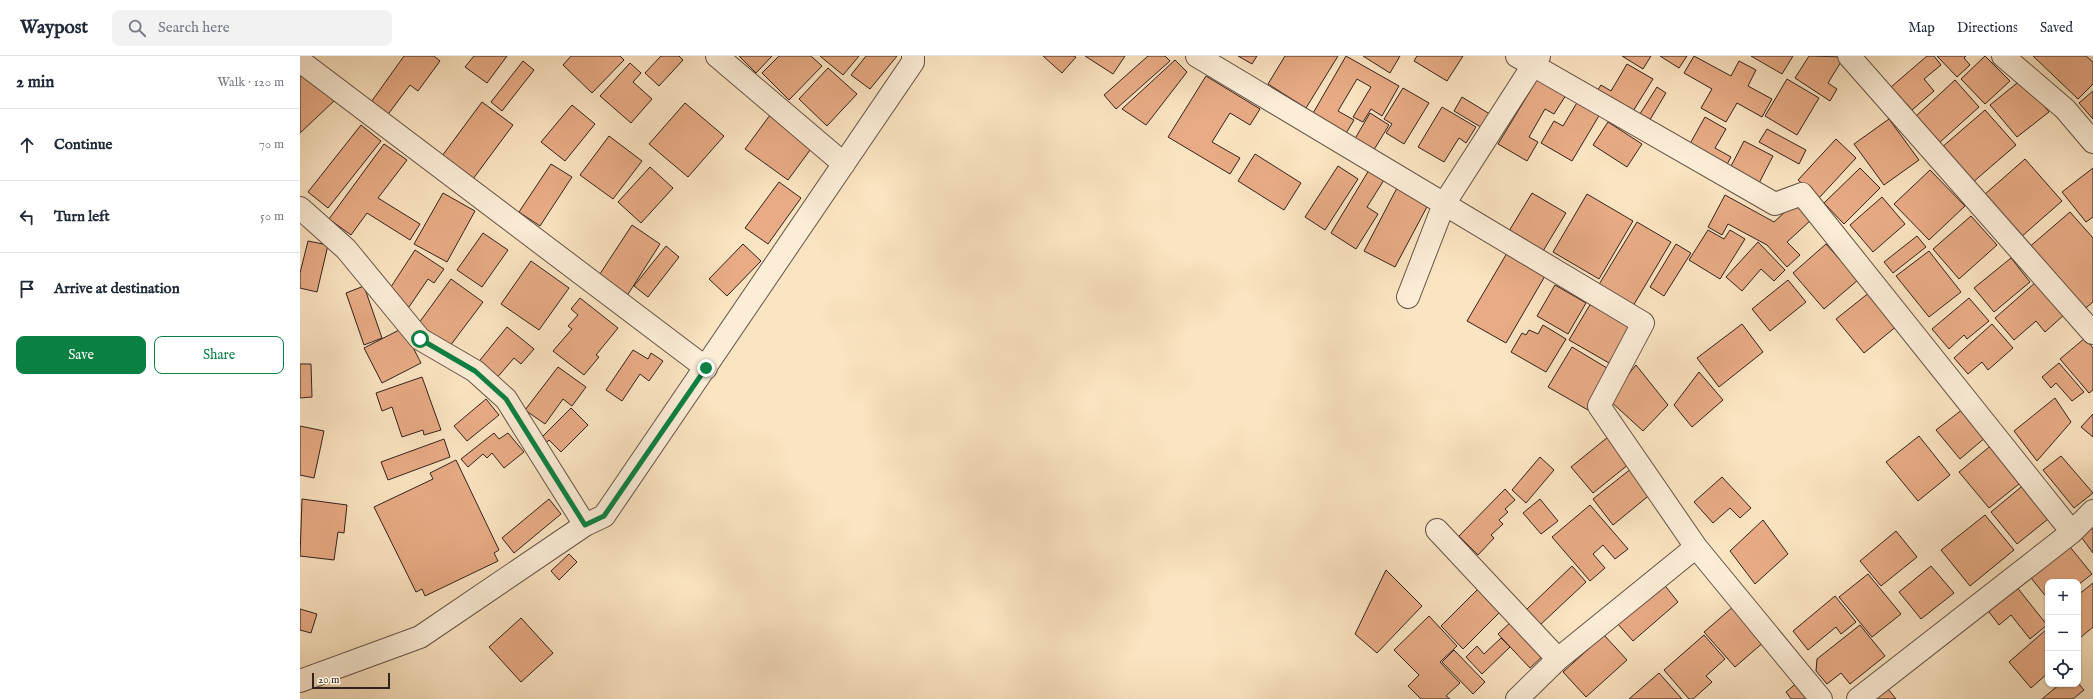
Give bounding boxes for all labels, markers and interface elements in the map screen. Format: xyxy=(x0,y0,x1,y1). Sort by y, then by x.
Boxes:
search box xyxy=(112,10,392,46)
text: Waypost xyxy=(20,16,88,40)
icon: search xyxy=(126,17,148,39)
text: Search here xyxy=(158,18,230,37)
text: Map xyxy=(1908,19,1935,37)
text: Directions xyxy=(1957,19,2018,37)
text: Saved xyxy=(2040,19,2073,37)
text: 2 min xyxy=(16,72,54,93)
text: Walk · 120 m xyxy=(218,74,284,91)
icon: ahead xyxy=(16,134,38,156)
text: Continue xyxy=(54,135,112,154)
text: 70 m xyxy=(259,136,284,153)
icon: left xyxy=(16,206,38,228)
text: Turn left xyxy=(54,207,110,226)
text: 50 m xyxy=(260,208,284,225)
icon: arrive xyxy=(16,278,38,300)
text: Arrive at destination xyxy=(54,279,180,298)
route start xyxy=(411,330,429,348)
button: Save xyxy=(16,336,146,374)
button: Share xyxy=(154,336,284,374)
route end xyxy=(697,359,715,377)
map controls xyxy=(2045,579,2081,687)
button: + xyxy=(2045,579,2081,615)
button: − xyxy=(2045,615,2081,651)
button: locate xyxy=(2045,651,2081,687)
scale bar xyxy=(312,671,390,690)
text: 20 m xyxy=(318,673,339,687)

